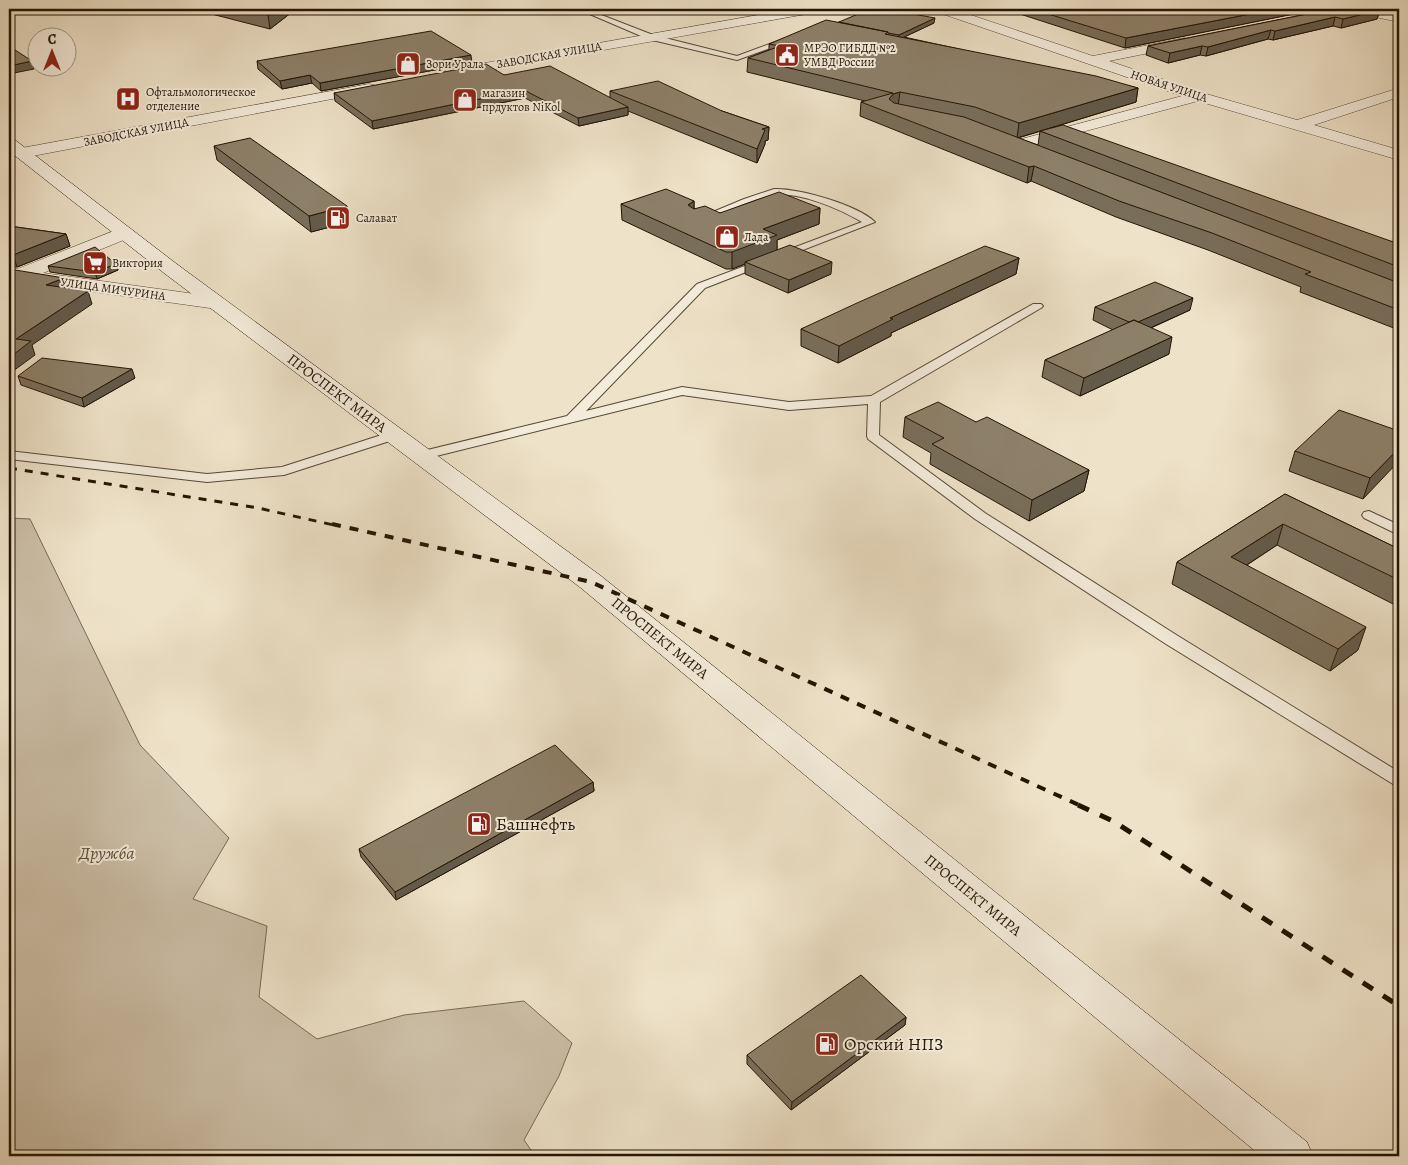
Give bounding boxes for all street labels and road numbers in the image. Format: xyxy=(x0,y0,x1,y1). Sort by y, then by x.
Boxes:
street label: ЗАВОДСКАЯ УЛИЦА xyxy=(495,38,604,72)
street label: НОВАЯ УЛИЦА xyxy=(1128,66,1211,106)
street label: ЗАВОДСКАЯ УЛИЦА xyxy=(82,114,191,150)
street label: УЛИЦА МИЧУРИНА xyxy=(59,274,168,304)
street label: ПРОСПЕКТ МИРА xyxy=(283,349,391,437)
street label: ПРОСПЕКТ МИРА xyxy=(607,593,713,684)
street label: ПРОСПЕКТ МИРА xyxy=(920,850,1026,941)

